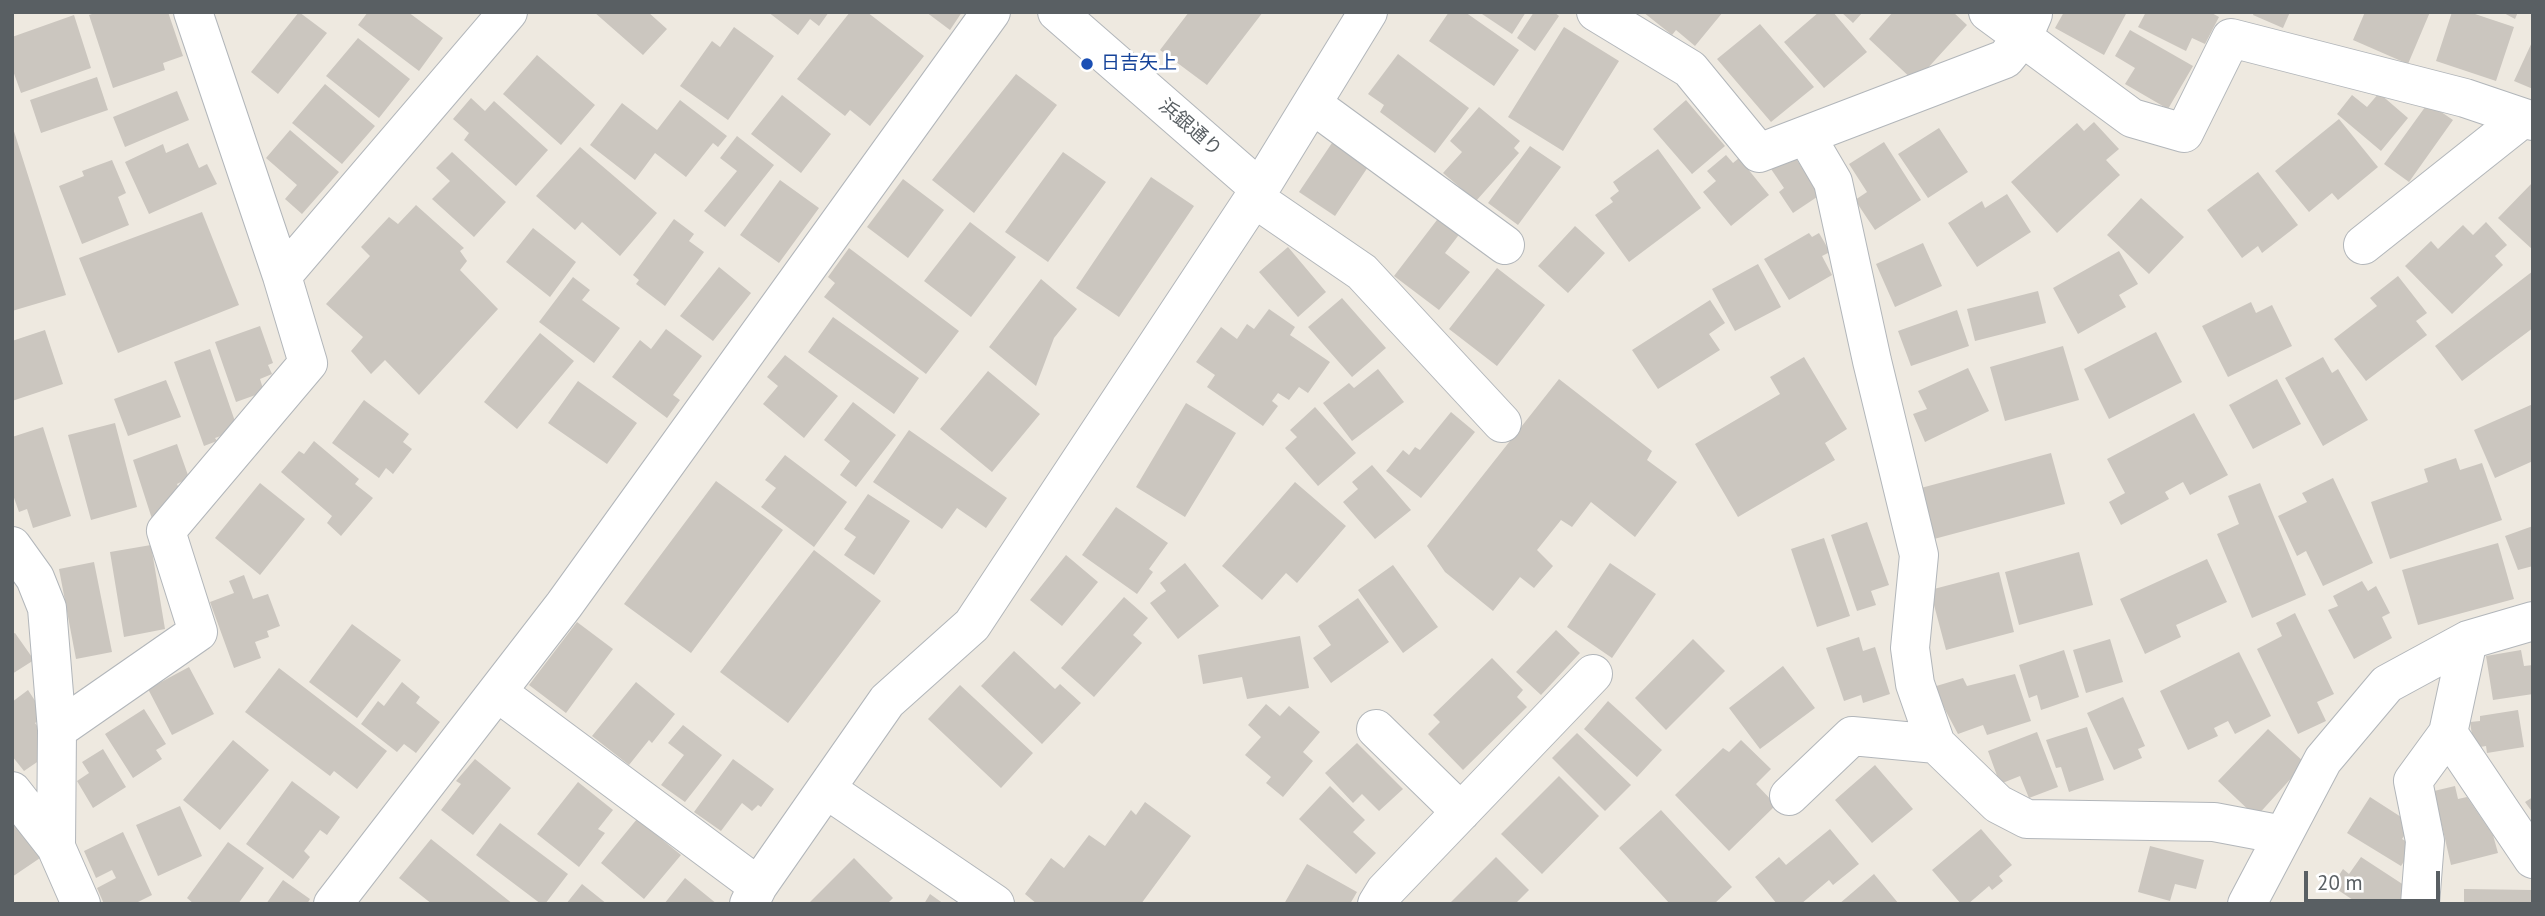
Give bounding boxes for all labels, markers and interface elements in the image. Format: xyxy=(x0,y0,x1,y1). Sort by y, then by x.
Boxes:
place label: 日吉矢上 xyxy=(1101,53,1177,75)
marker: 日吉矢上 xyxy=(1079,56,1095,72)
street label: 浜銀通り xyxy=(1154,94,1226,162)
scale bar xyxy=(2307,856,2444,900)
text: 20 m xyxy=(2317,869,2363,896)

